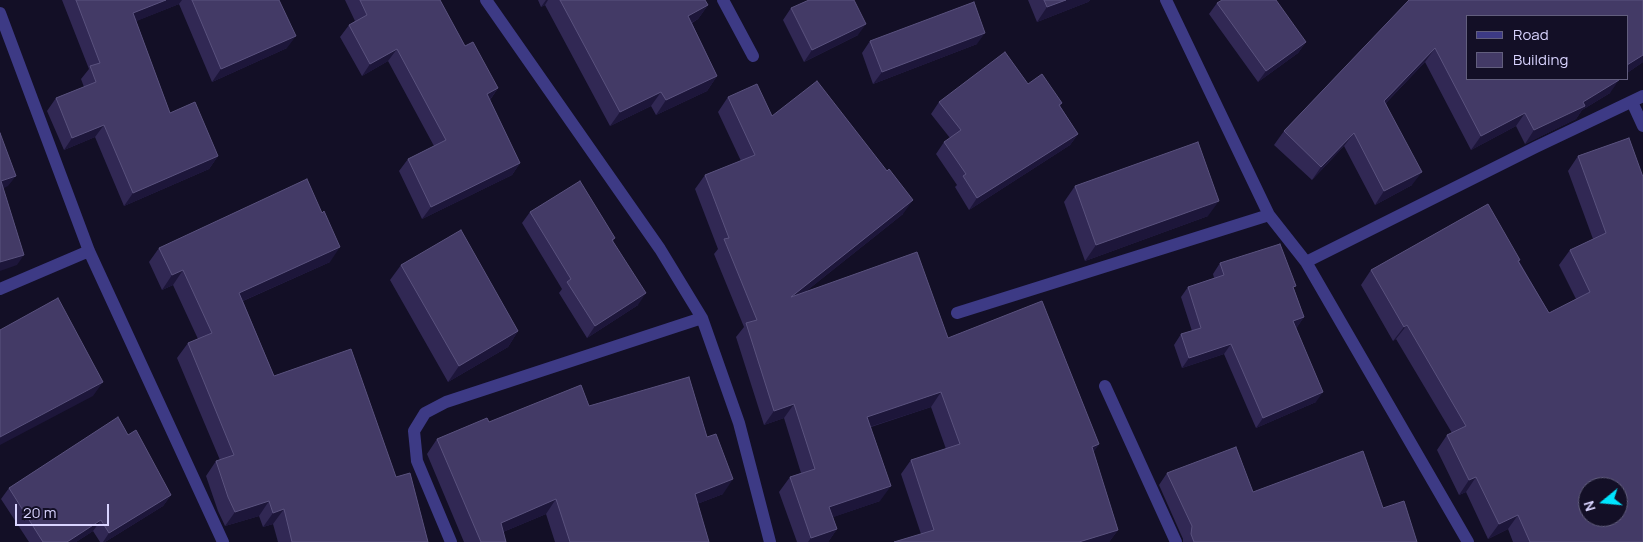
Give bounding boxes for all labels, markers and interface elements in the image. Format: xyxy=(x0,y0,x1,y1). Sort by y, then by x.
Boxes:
legend xyxy=(1466,15,1628,80)
text: Road xyxy=(1513,24,1549,45)
text: Building xyxy=(1513,49,1568,70)
north arrow xyxy=(1578,477,1628,527)
scale bar xyxy=(18,494,111,526)
text: N xyxy=(1579,499,1600,514)
text: 20 m xyxy=(23,502,56,523)

